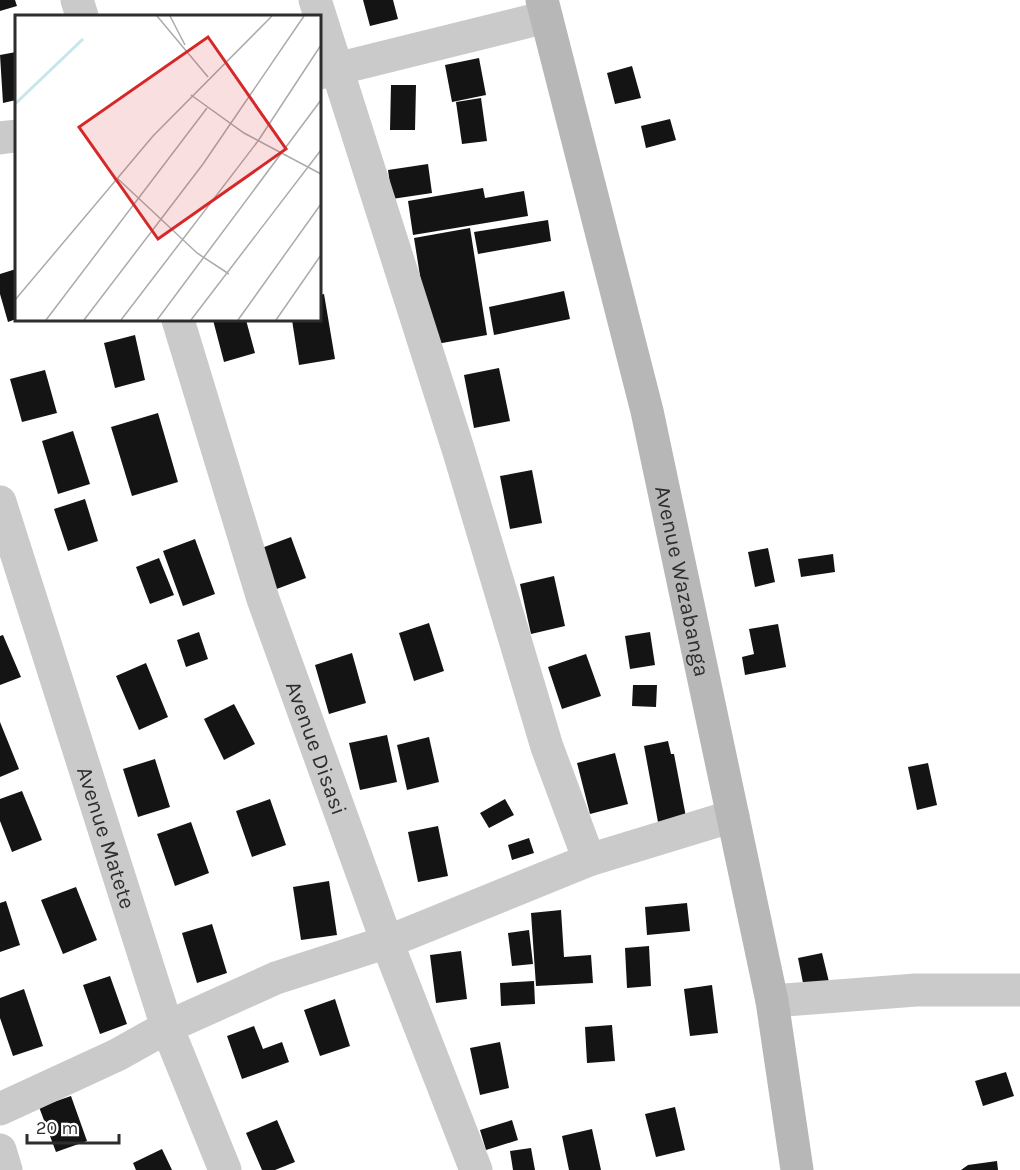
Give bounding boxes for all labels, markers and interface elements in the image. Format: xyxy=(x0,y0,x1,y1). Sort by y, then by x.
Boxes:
inset map xyxy=(15,15,321,321)
street label: Avenue Wazabanga xyxy=(649,483,715,679)
street label: Avenue Disasi xyxy=(280,678,352,819)
street label: Avenue Matete xyxy=(71,763,141,912)
scale bar xyxy=(27,1107,118,1145)
text: 20 m xyxy=(36,1117,78,1139)

